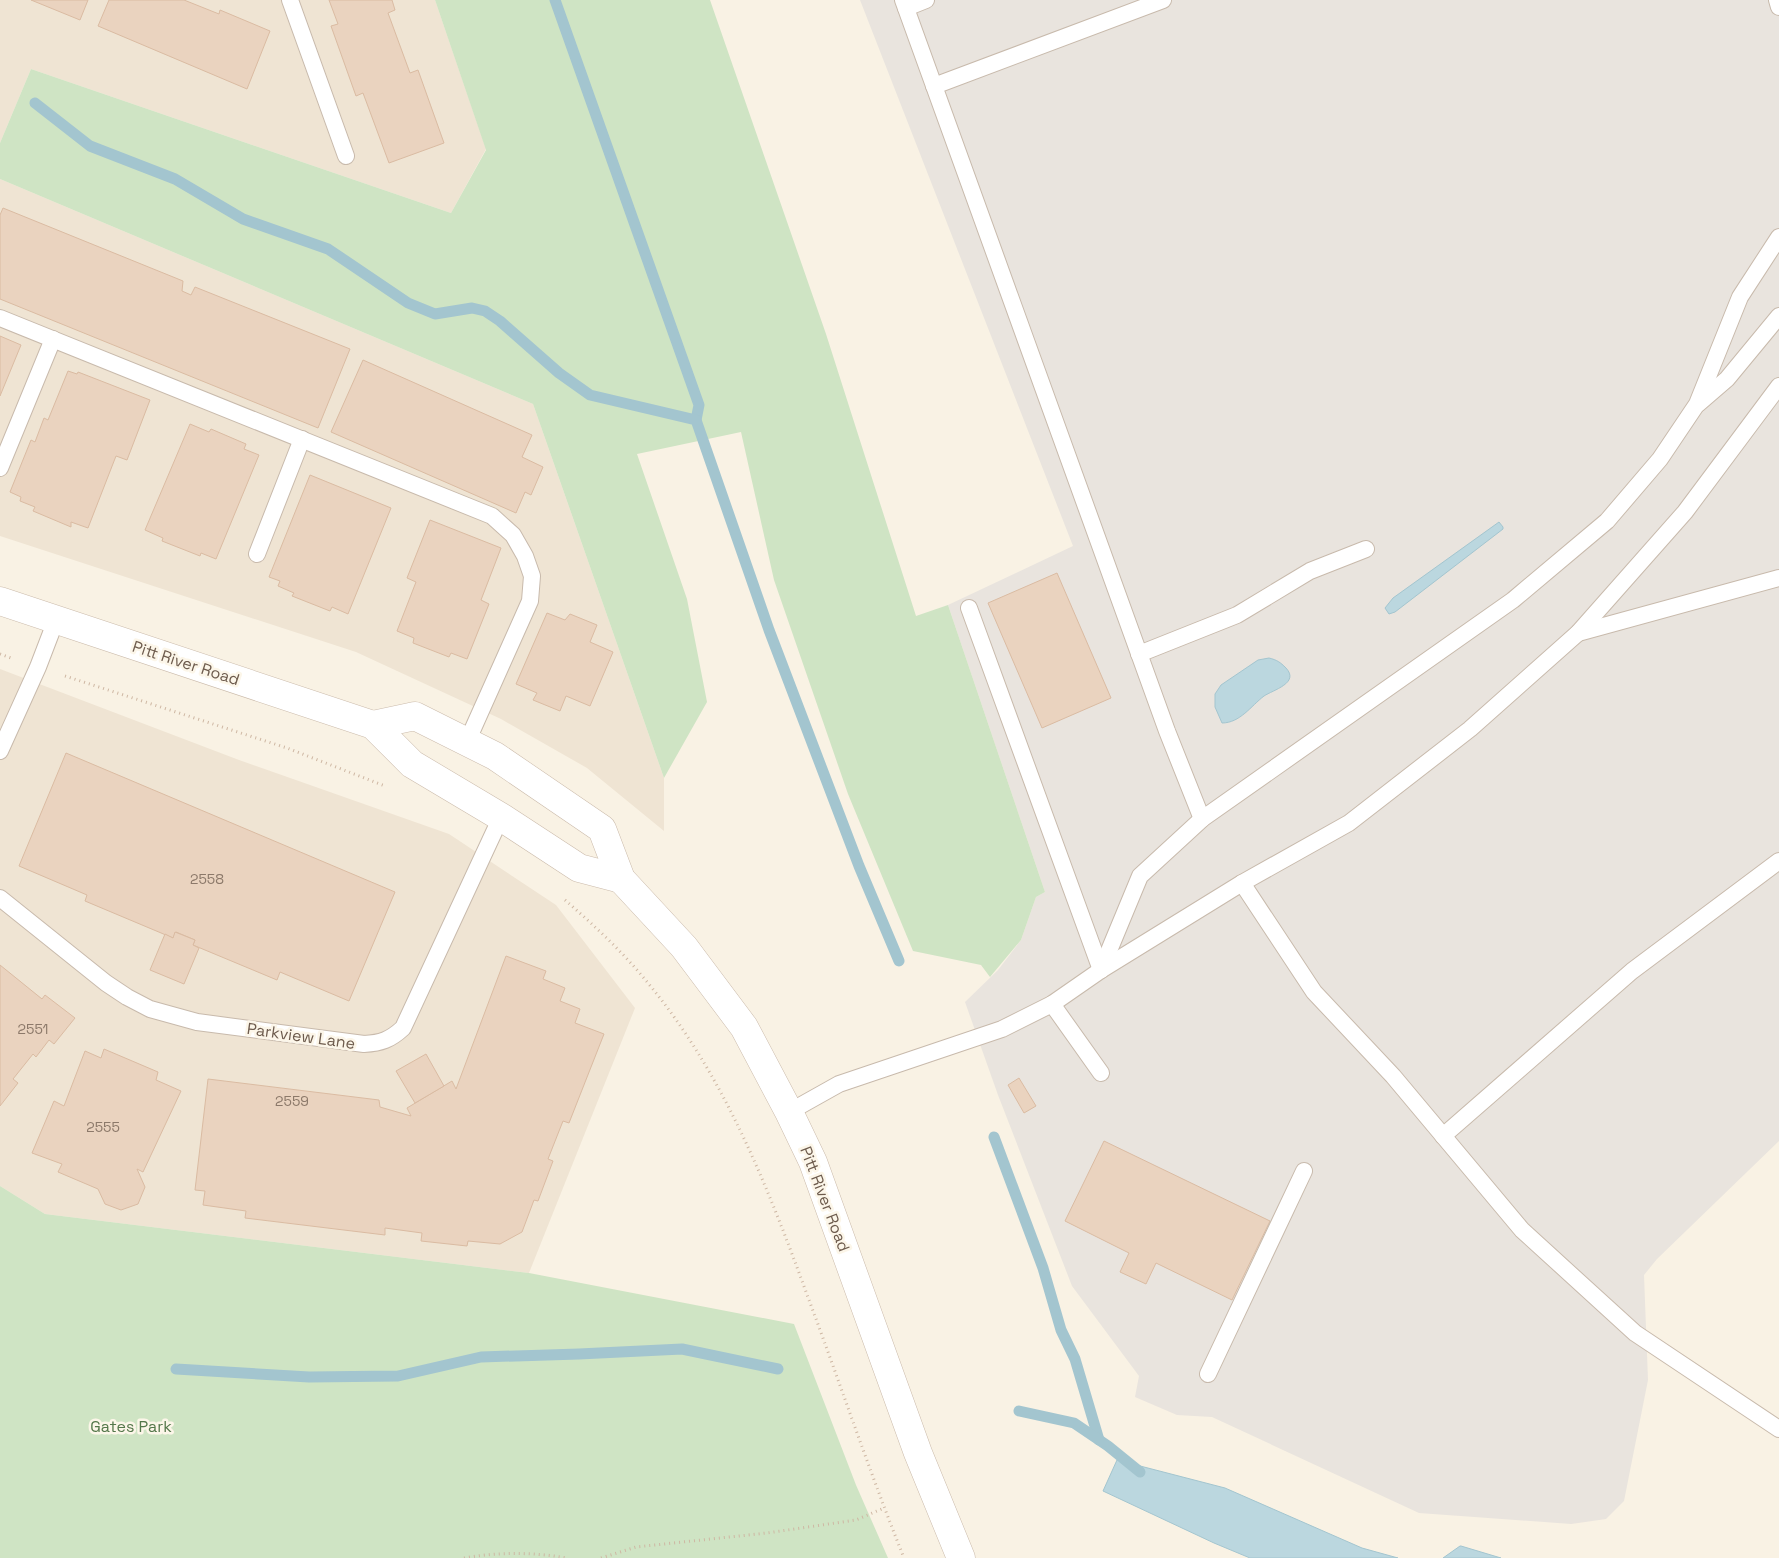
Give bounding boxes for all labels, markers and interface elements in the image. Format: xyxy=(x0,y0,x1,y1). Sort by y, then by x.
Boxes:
street label: Pitt River Road xyxy=(130,636,242,690)
house number: 2558 xyxy=(190,870,224,888)
street label: Parkview Lane xyxy=(245,1018,357,1054)
house number: 2551 xyxy=(18,1020,48,1038)
house number: 2559 xyxy=(275,1092,309,1110)
house number: 2555 xyxy=(86,1118,120,1136)
street label: Pitt River Road xyxy=(795,1143,855,1255)
park label: Gates Park xyxy=(90,1416,172,1437)

